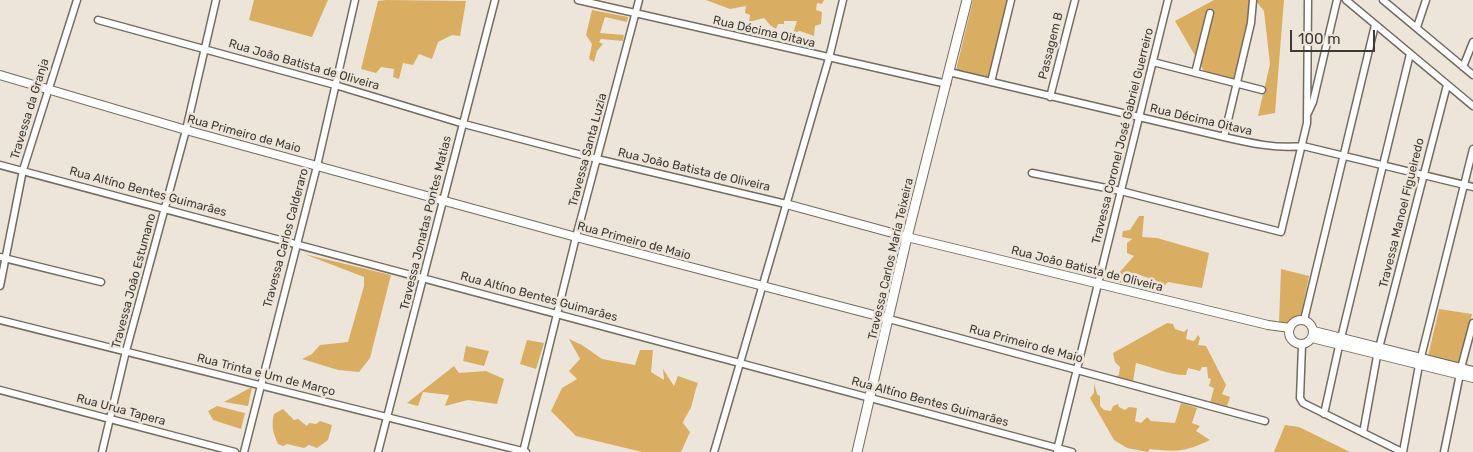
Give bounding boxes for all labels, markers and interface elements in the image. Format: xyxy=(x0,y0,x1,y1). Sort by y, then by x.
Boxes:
street label: Passagem B xyxy=(1036,11,1066,81)
street label: Rua Décima Oitava xyxy=(711,13,817,51)
scale bar xyxy=(1293,20,1378,52)
street label: Travessa Coronel José Gabriel Guerreiro xyxy=(1089,26,1157,246)
text: 100 m xyxy=(1298,30,1340,48)
street label: Rua João Batista de Oliveira xyxy=(227,37,381,93)
street label: Travessa da Granja xyxy=(8,57,52,161)
street label: Travessa Santa Luzia xyxy=(566,92,610,208)
street label: Rua Décima Oitava xyxy=(1148,101,1254,139)
street label: Rua Primeiro de Maio xyxy=(186,112,302,156)
street label: Travessa Jonatas Pontes Matias xyxy=(397,134,455,312)
street label: Travessa Manoel Figueiredo xyxy=(1376,137,1428,289)
street label: Rua João Batista de Oliveira xyxy=(616,145,772,195)
street label: Rua Altíno Bentes Guimarães xyxy=(68,164,228,220)
street label: Travessa Carlos Calderaro xyxy=(260,167,312,309)
street label: Travessa Carlos Maria Teixeira xyxy=(865,177,917,341)
street label: Travessa João Estumano xyxy=(109,212,159,350)
street label: Rua Primeiro de Maio xyxy=(576,219,692,263)
street label: Rua João Batista de Oliveira xyxy=(1010,243,1164,295)
street label: Rua Altíno Bentes Guimarães xyxy=(459,269,619,325)
street label: Rua Primeiro de Maio xyxy=(968,322,1084,366)
street label: Rua Trinta e Um de Março xyxy=(195,351,337,399)
street label: Rua Altíno Bentes Guimarães xyxy=(850,374,1010,430)
street label: Rua Urua Tapera xyxy=(75,391,167,429)

